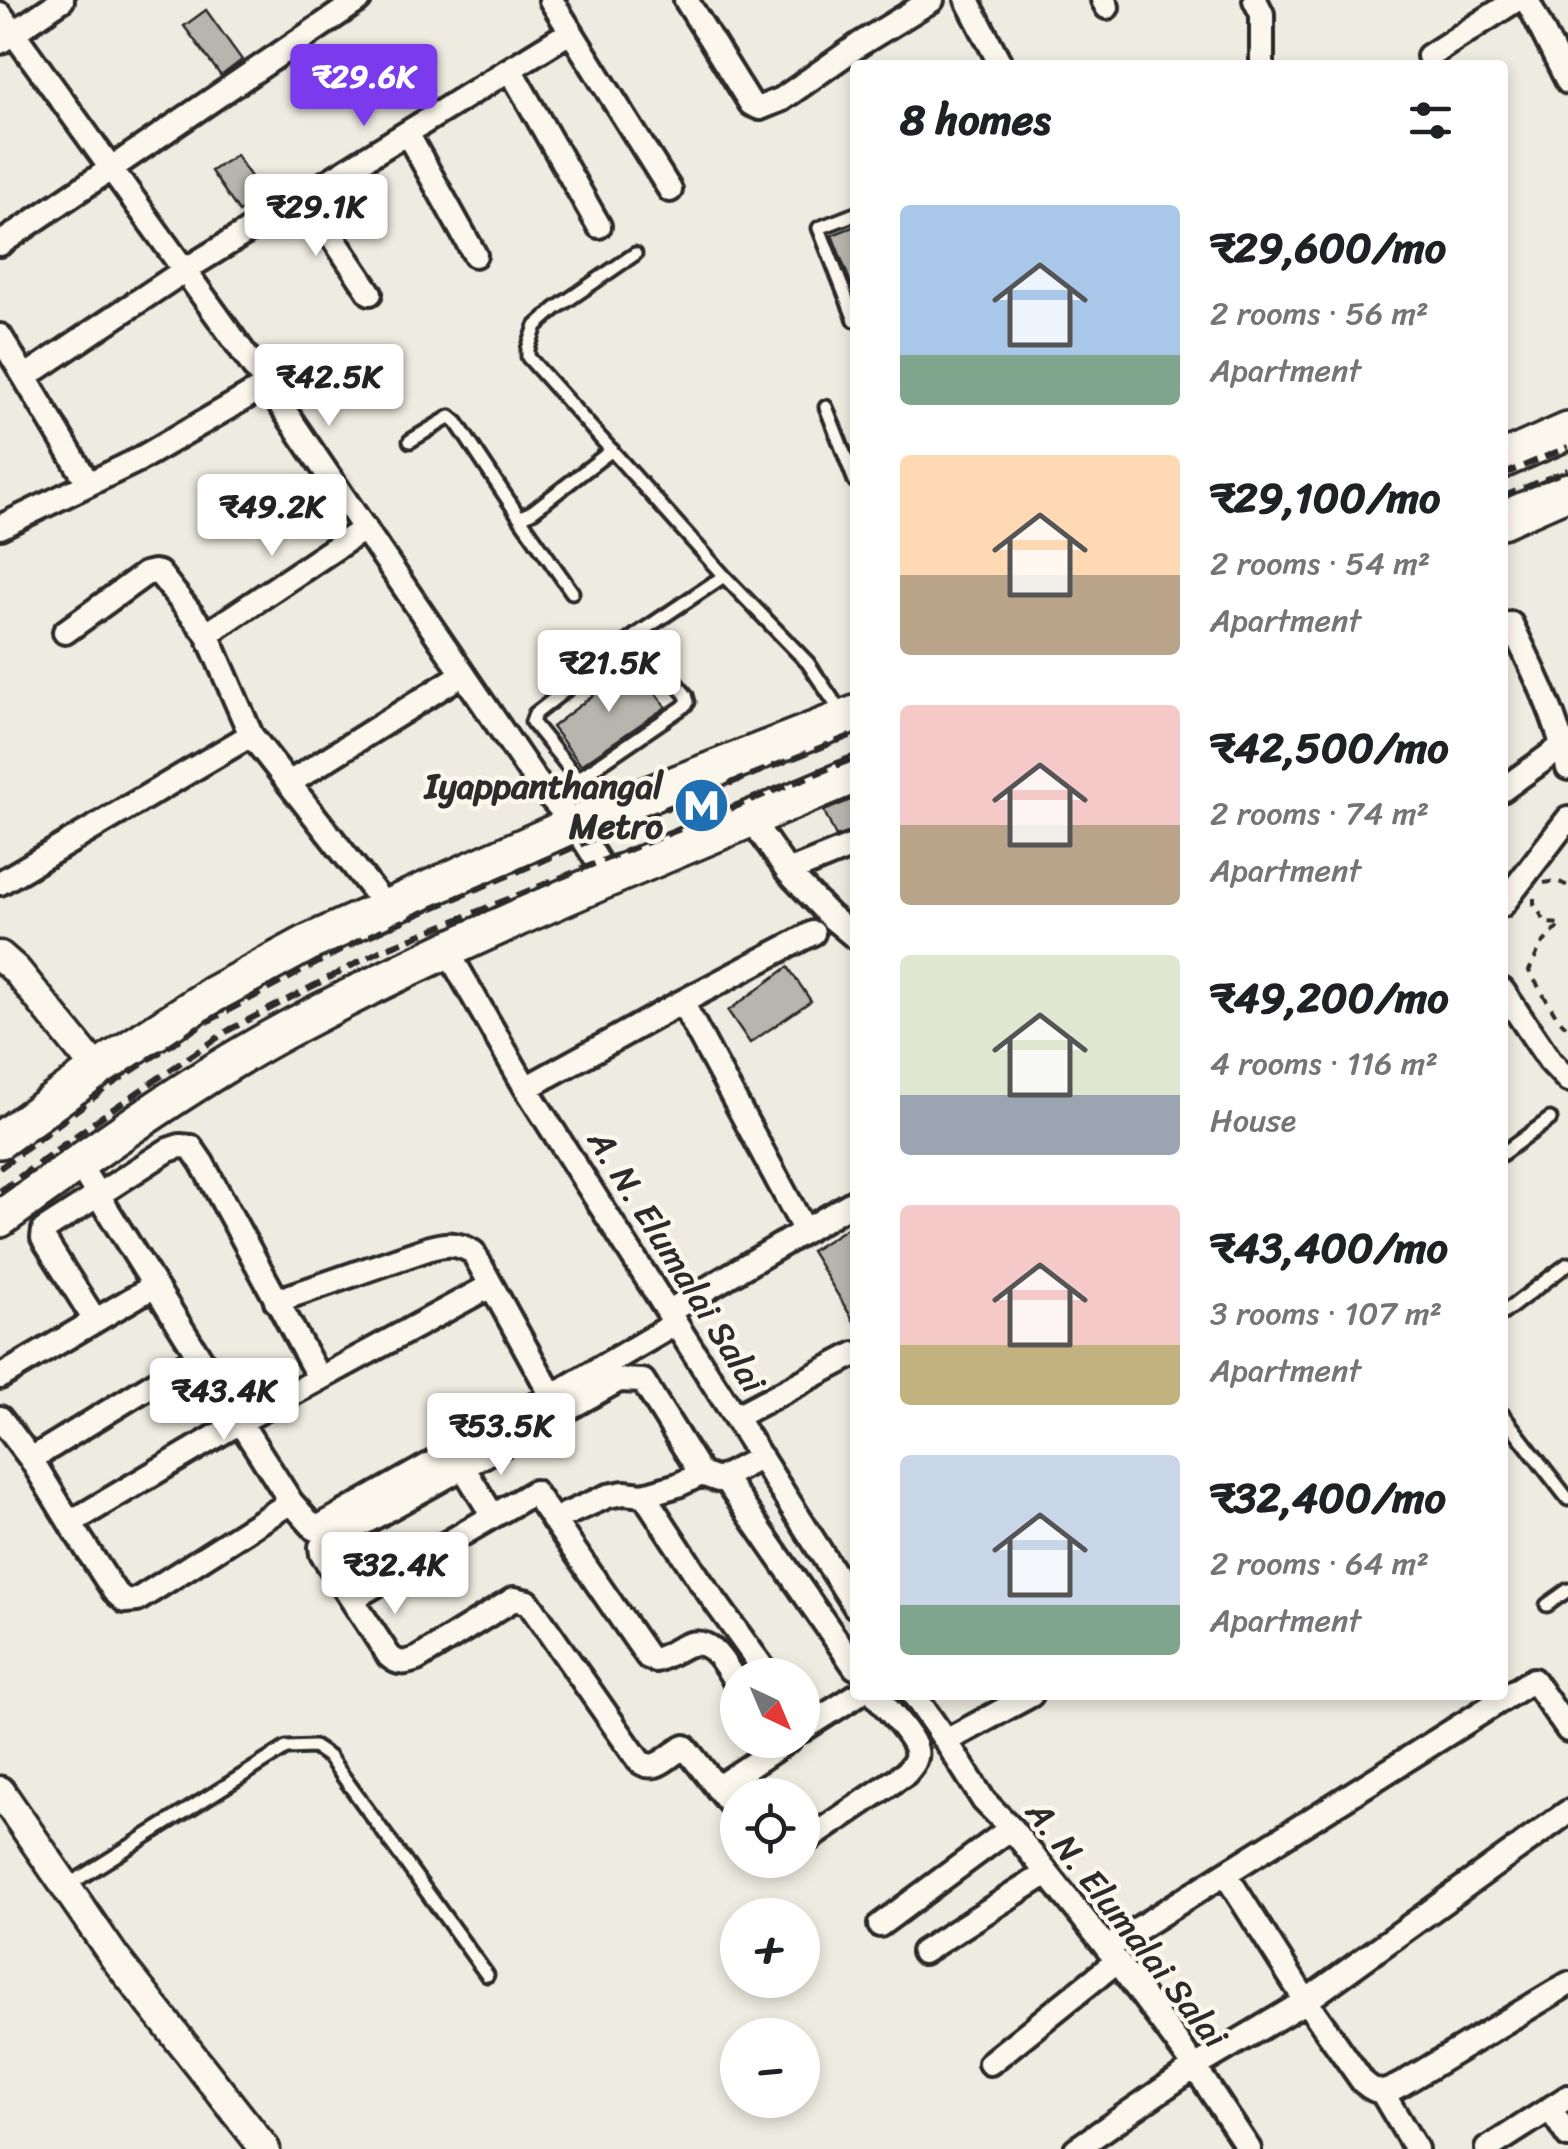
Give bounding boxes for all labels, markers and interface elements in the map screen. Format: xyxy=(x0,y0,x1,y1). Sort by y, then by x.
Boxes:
pin: ₹29.6K xyxy=(283,44,445,129)
text: ₹29.6K xyxy=(312,48,416,105)
text: 8 homes xyxy=(900,83,1051,157)
icon: filters xyxy=(1403,93,1458,148)
pin: ₹29.1K xyxy=(235,174,397,259)
text: ₹29.1K xyxy=(267,178,365,235)
text: ₹29,600/mo xyxy=(1210,211,1446,285)
icon: home xyxy=(980,245,1100,365)
text: 2 rooms · 56 m² xyxy=(1210,285,1429,342)
text: Apartment xyxy=(1210,342,1361,399)
pin: ₹42.5K xyxy=(248,344,410,429)
text: ₹42.5K xyxy=(276,348,382,405)
text: ₹29,100/mo xyxy=(1210,461,1440,535)
pin: ₹49.2K xyxy=(191,474,353,559)
text: ₹49.2K xyxy=(219,478,325,535)
icon: home xyxy=(980,495,1100,615)
text: 2 rooms · 54 m² xyxy=(1210,535,1430,592)
text: Apartment xyxy=(1210,592,1361,649)
pin: ₹21.5K xyxy=(528,630,690,715)
text: ₹21.5K xyxy=(560,634,658,691)
text: ₹42,500/mo xyxy=(1210,711,1448,785)
icon: home xyxy=(980,745,1100,865)
place label: Iyappanthangal Metro xyxy=(423,755,664,857)
metro station icon: Iyappanthangal Metro xyxy=(672,776,732,836)
text: 2 rooms · 74 m² xyxy=(1210,785,1429,842)
text: Apartment xyxy=(1210,842,1361,899)
text: ₹49,200/mo xyxy=(1210,961,1449,1035)
icon: home xyxy=(980,995,1100,1115)
text: 4 rooms · 116 m² xyxy=(1210,1035,1438,1092)
text: House xyxy=(1210,1092,1296,1149)
street label: A. N. Elumalai Salai xyxy=(570,1116,784,1407)
text: ₹43,400/mo xyxy=(1210,1211,1448,1285)
icon: home xyxy=(980,1245,1100,1365)
text: 3 rooms · 107 m² xyxy=(1210,1285,1442,1342)
text: Apartment xyxy=(1210,1342,1361,1399)
pin: ₹43.4K xyxy=(143,1358,305,1443)
text: ₹43.4K xyxy=(172,1362,276,1419)
pin: ₹53.5K xyxy=(420,1393,582,1478)
text: ₹53.5K xyxy=(449,1397,553,1454)
text: ₹32,400/mo xyxy=(1210,1461,1446,1535)
icon: home xyxy=(980,1495,1100,1615)
pin: ₹32.4K xyxy=(314,1532,476,1617)
text: 2 rooms · 64 m² xyxy=(1210,1535,1429,1592)
text: ₹32.4K xyxy=(343,1536,447,1593)
text: Apartment xyxy=(1210,1592,1361,1649)
north arrow xyxy=(720,1658,820,1758)
map controls xyxy=(720,1658,820,2118)
button: locate xyxy=(720,1778,820,1878)
street label: A. N. Elumalai Salai xyxy=(1009,1785,1245,2063)
button: + xyxy=(720,1898,820,1998)
button: − xyxy=(720,2018,820,2118)

